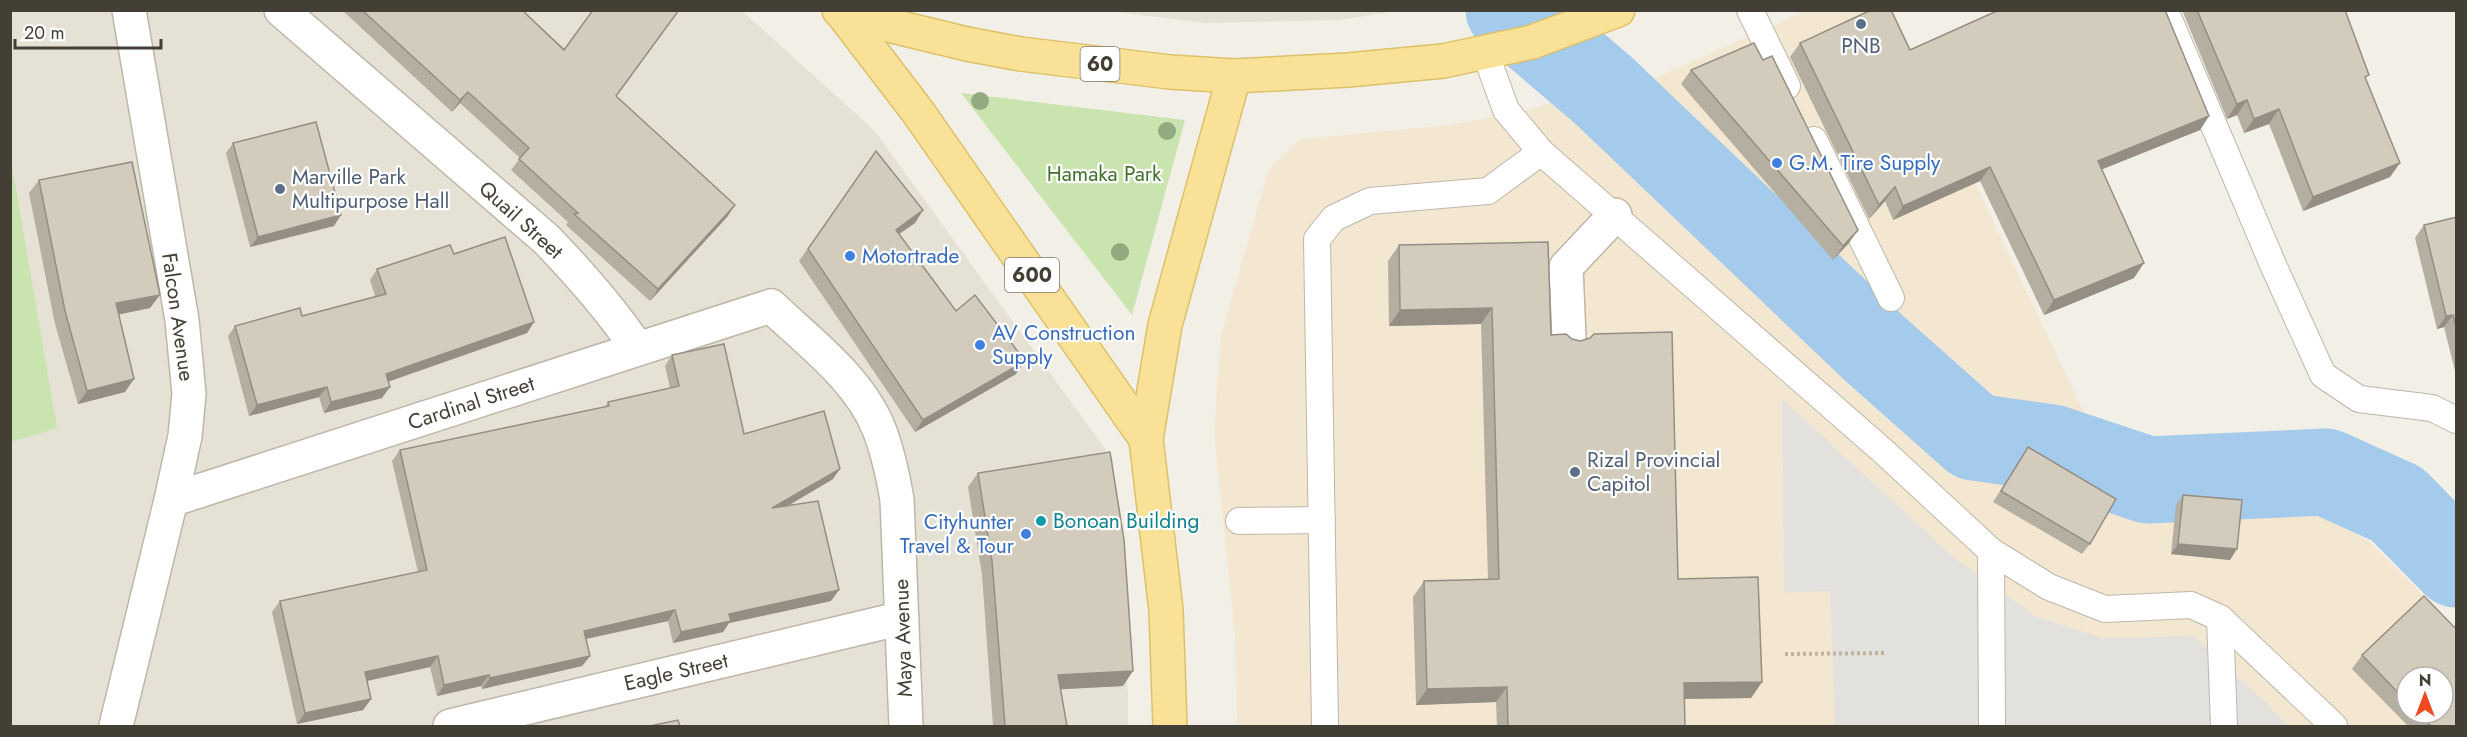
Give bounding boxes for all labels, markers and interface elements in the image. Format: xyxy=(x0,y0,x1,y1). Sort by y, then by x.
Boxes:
scale bar xyxy=(15,12,160,50)
marker: PNB xyxy=(1854,17,1868,31)
text: 20 m xyxy=(24,20,64,46)
place label: PNB xyxy=(1841,31,1881,61)
road number: 60 xyxy=(1080,47,1120,81)
place label: G.M. Tire Supply xyxy=(1789,148,1941,178)
marker: G.M. Tire Supply xyxy=(1770,156,1784,170)
park label: Hamaka Park xyxy=(1047,159,1162,189)
place label: Marville Park Multipurpose Hall xyxy=(292,162,449,216)
street label: Quail Street xyxy=(472,174,570,266)
marker: Marville Park Multipurpose Hall xyxy=(273,182,287,196)
place label: Motortrade xyxy=(862,241,959,271)
marker: Motortrade xyxy=(843,249,857,263)
street label: Falcon Avenue xyxy=(154,251,202,383)
road number: 600 xyxy=(1005,258,1059,292)
place label: AV Construction Supply xyxy=(992,318,1136,372)
marker: AV Construction Supply xyxy=(973,338,987,352)
street label: Cardinal Street xyxy=(404,368,538,438)
place label: Rizal Provincial Capitol xyxy=(1587,445,1720,499)
marker: Rizal Provincial Capitol xyxy=(1568,465,1582,479)
place label: Bonoan Building xyxy=(1053,506,1200,536)
place label: Cityhunter Travel & Tour xyxy=(900,507,1015,561)
marker: Bonoan Building xyxy=(1034,514,1048,528)
marker: Cityhunter Travel & Tour xyxy=(1019,527,1033,541)
street label: Maya Avenue xyxy=(886,578,920,698)
street label: Eagle Street xyxy=(621,645,731,699)
north arrow xyxy=(2395,665,2455,725)
text: N xyxy=(2419,669,2431,692)

